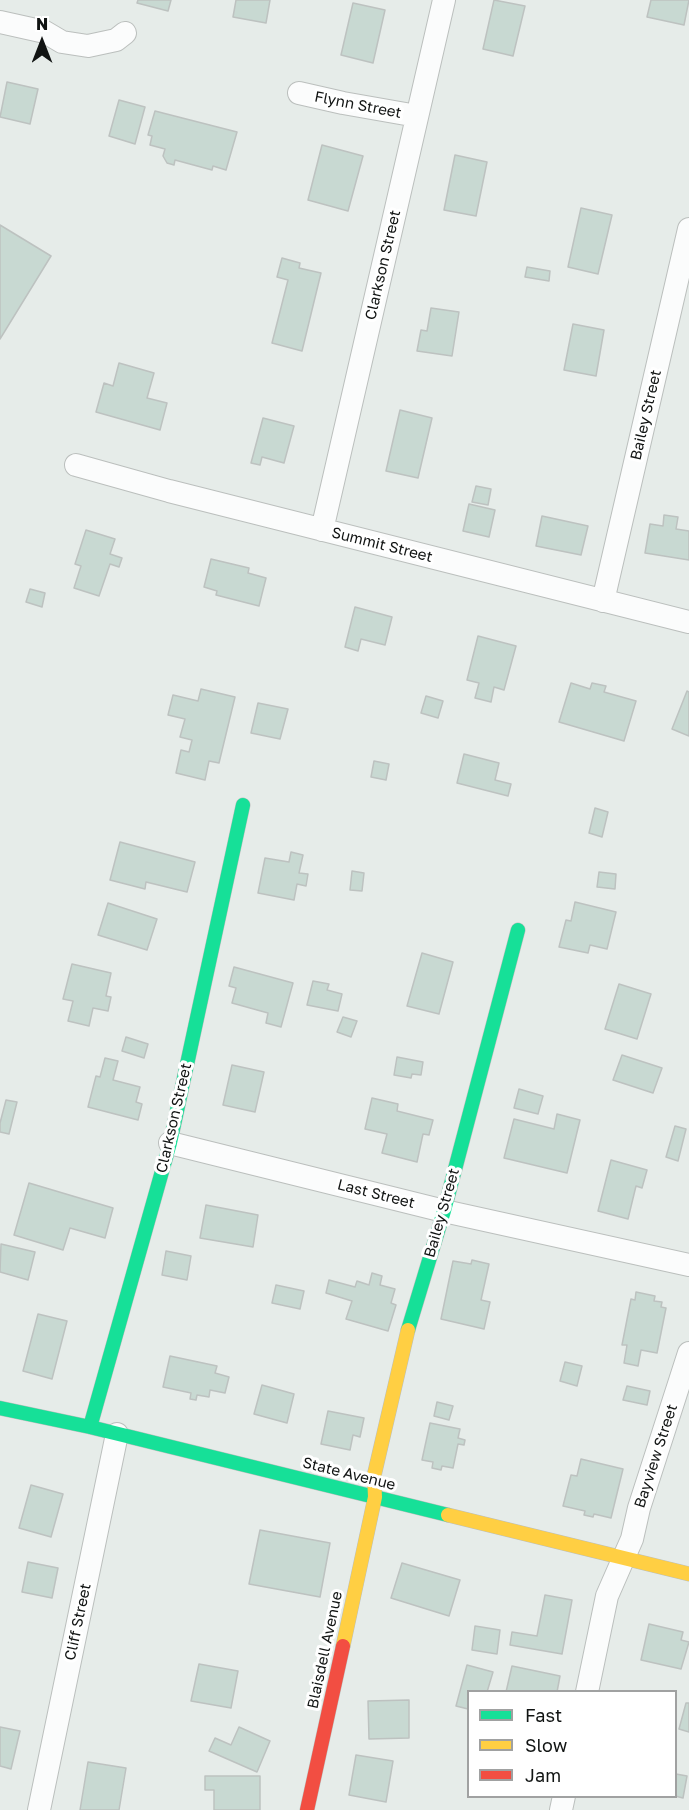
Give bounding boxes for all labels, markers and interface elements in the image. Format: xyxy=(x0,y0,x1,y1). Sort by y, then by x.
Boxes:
north arrow xyxy=(12,12,72,72)
text: N xyxy=(36,14,48,34)
street label: Flynn Street xyxy=(313,88,403,122)
street label: Clarkson Street xyxy=(362,208,404,322)
street label: Bailey Street xyxy=(627,368,665,462)
street label: Summit Street xyxy=(330,524,434,566)
street label: Clarkson Street xyxy=(153,1061,195,1175)
street label: Bailey Street xyxy=(421,1166,463,1260)
street label: Last Street xyxy=(335,1176,417,1212)
street label: Bayview Street xyxy=(631,1402,681,1510)
street label: State Avenue xyxy=(301,1454,397,1494)
street label: Cliff Street xyxy=(61,1582,95,1662)
street label: Blaisdell Avenue xyxy=(304,1590,346,1710)
legend xyxy=(467,1690,677,1798)
text: Fast xyxy=(525,1704,562,1726)
text: Slow xyxy=(525,1734,567,1756)
text: Jam xyxy=(525,1764,561,1786)

